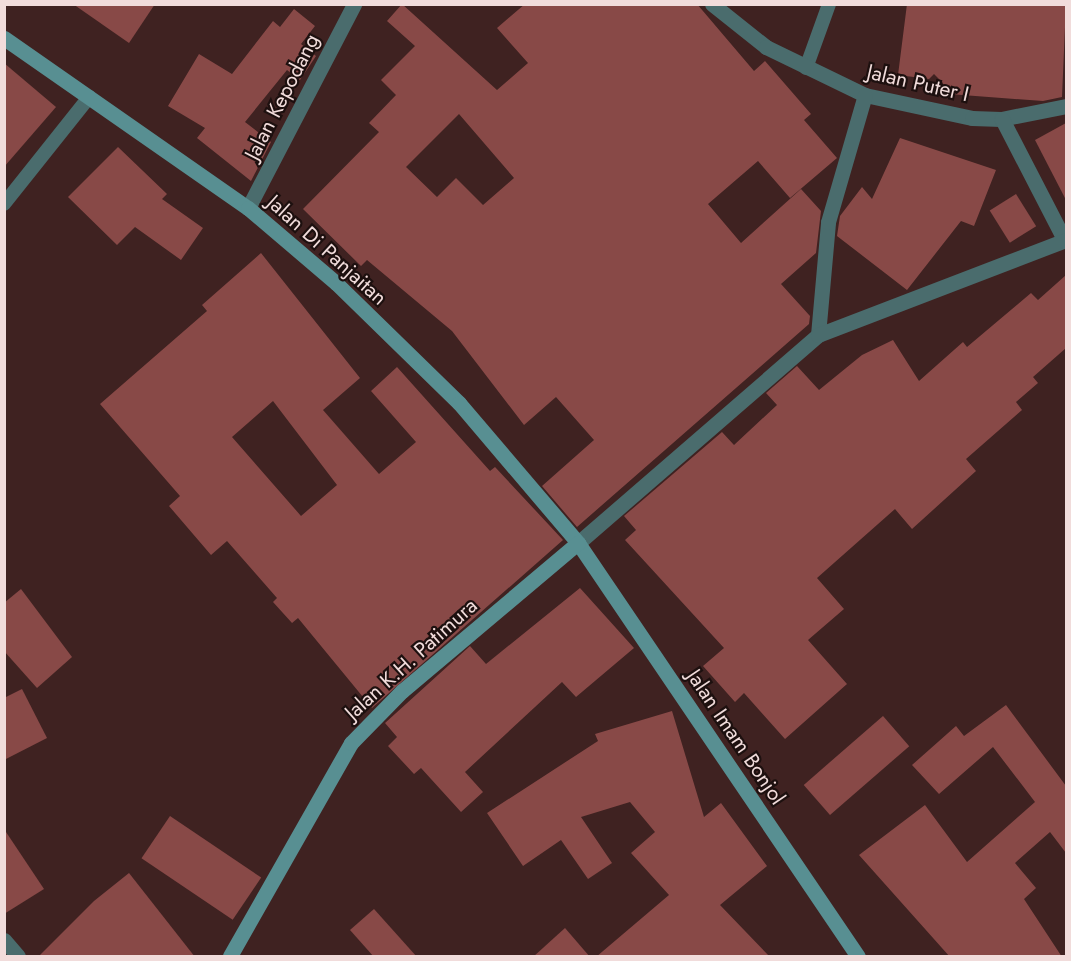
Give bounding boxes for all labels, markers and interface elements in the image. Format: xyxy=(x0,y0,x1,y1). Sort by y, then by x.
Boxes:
street label: Jalan Kepodang xyxy=(239,30,325,164)
street label: Jalan Puter I xyxy=(864,59,972,107)
street label: Jalan Di Panjaitan xyxy=(262,190,392,310)
street label: Jalan K.H. Patimura xyxy=(340,593,482,725)
street label: Jalan Imam Bonjol xyxy=(682,665,790,809)

